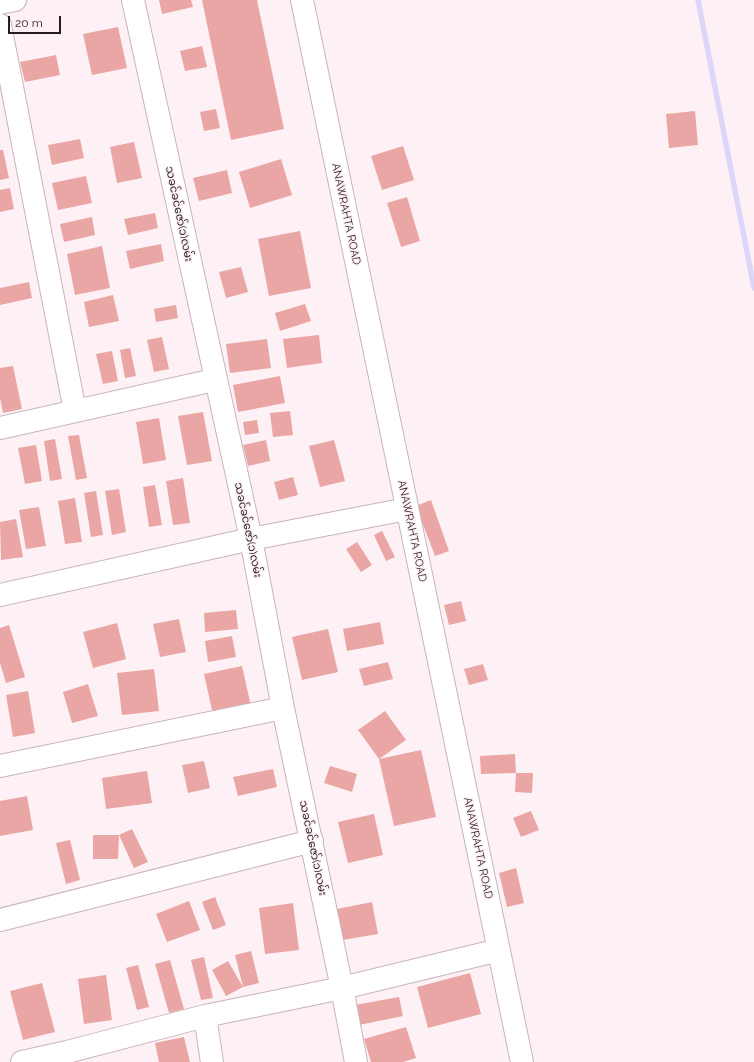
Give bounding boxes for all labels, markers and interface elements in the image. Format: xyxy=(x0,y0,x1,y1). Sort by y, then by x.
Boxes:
scale bar xyxy=(10,8,63,34)
text: 20 m xyxy=(15,16,43,30)
street label: ANAWRAHTA ROAD xyxy=(329,162,363,266)
street label: သခင်ခင်ဇော်(၁)လမ်း xyxy=(162,165,196,263)
street label: ANAWRAHTA ROAD xyxy=(395,479,429,583)
street label: သခင်ခင်ဇော်(၁)လမ်း xyxy=(231,481,265,579)
street label: ANAWRAHTA ROAD xyxy=(461,796,495,900)
street label: သခင်ခင်ဇော်(၁)လမ်း xyxy=(296,799,330,897)

